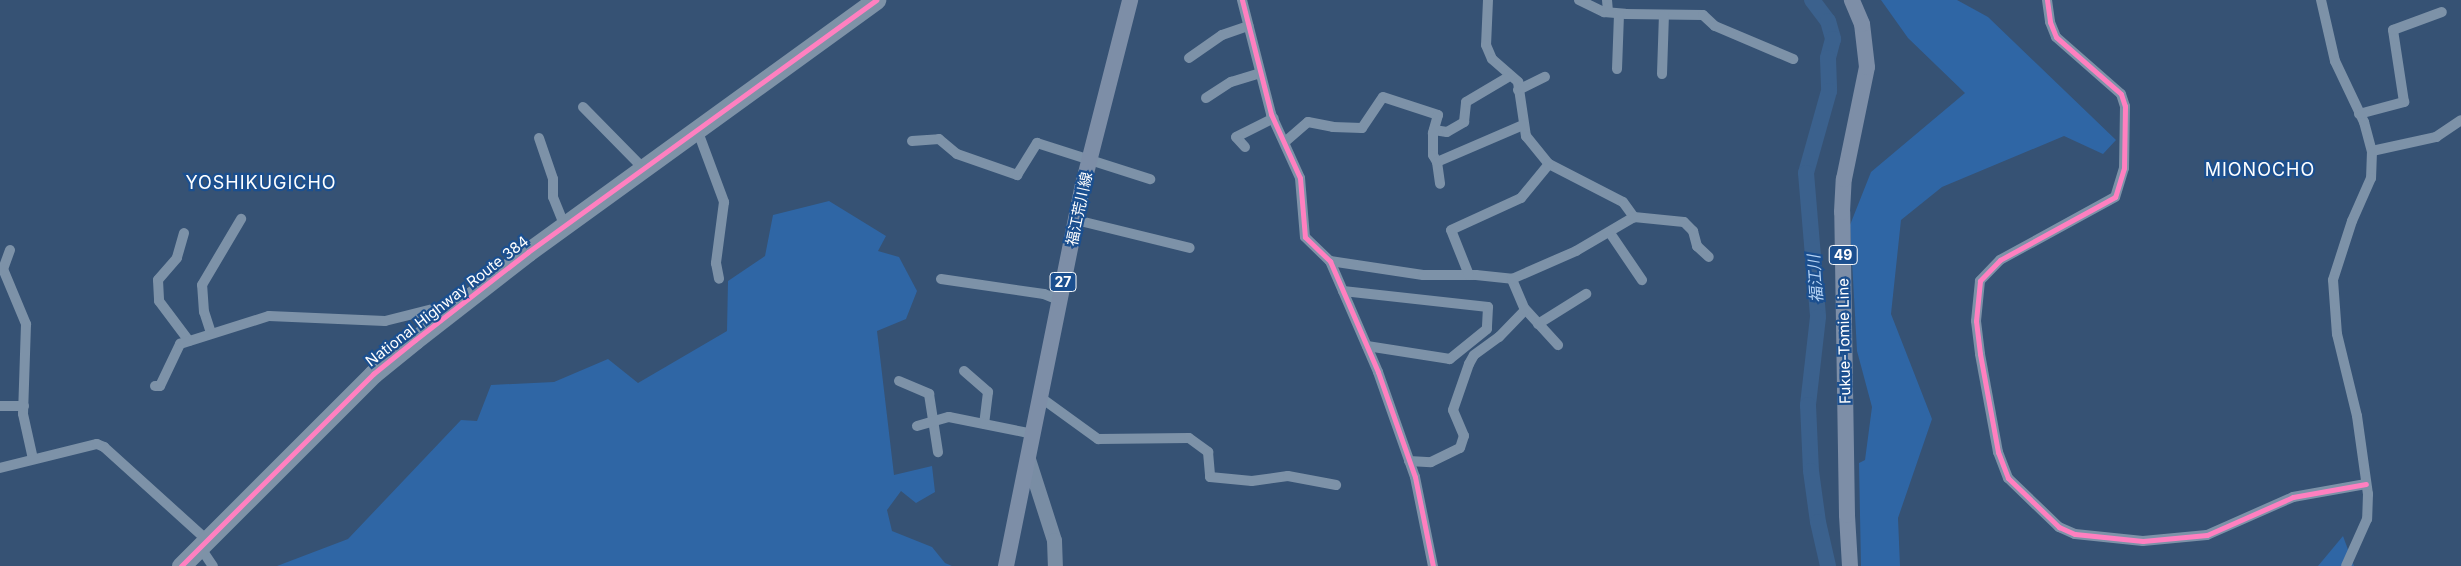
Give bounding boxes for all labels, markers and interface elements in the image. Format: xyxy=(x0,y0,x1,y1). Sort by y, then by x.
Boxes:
district label: MIONOCHO xyxy=(2204,159,2316,181)
street label: 福江荒川線 xyxy=(1062,170,1096,248)
district label: YOSHIKUGICHO xyxy=(184,172,338,194)
street label: National Highway Route 384 xyxy=(362,232,532,370)
road number: 49 xyxy=(1828,244,1858,266)
water label: 福江川 xyxy=(1804,254,1826,304)
road number: 27 xyxy=(1049,270,1077,294)
street label: Fukue-Tomie Line xyxy=(1834,278,1854,404)

